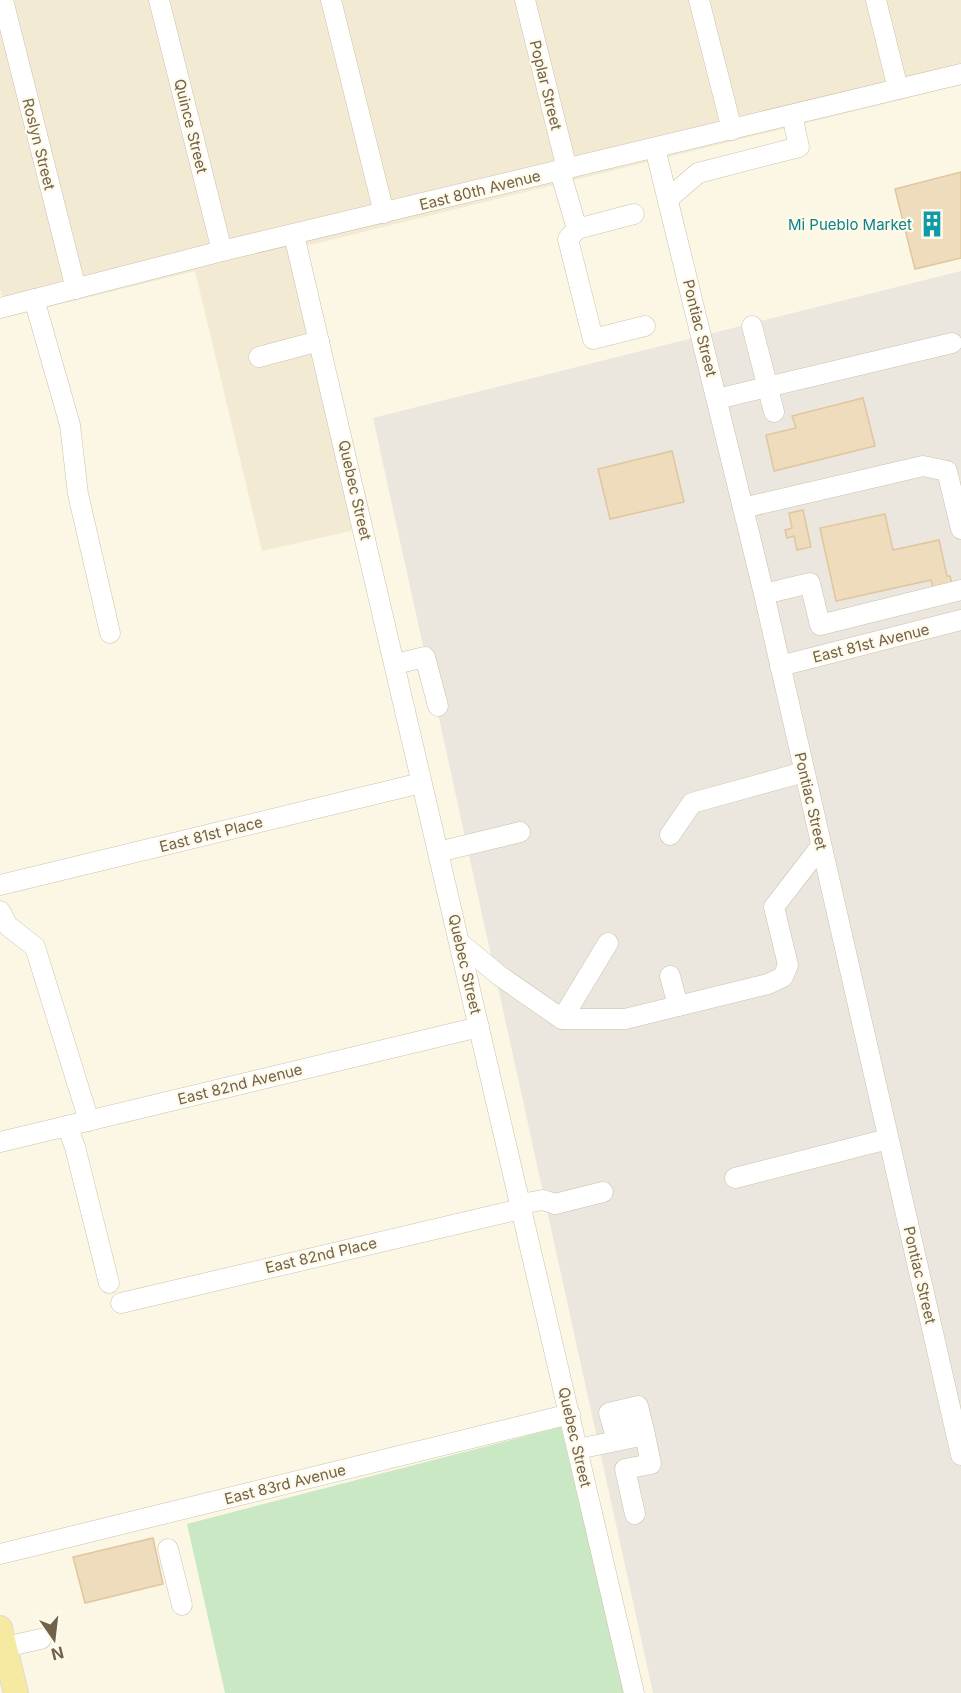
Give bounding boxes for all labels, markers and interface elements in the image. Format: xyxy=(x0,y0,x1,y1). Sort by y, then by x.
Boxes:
street label: Poplar Street xyxy=(526,38,566,132)
street label: Quince Street xyxy=(170,77,212,175)
street label: Roslyn Street xyxy=(18,96,60,192)
street label: East 80th Avenue xyxy=(417,166,543,214)
building icon: Mi Pueblo Market xyxy=(917,209,947,239)
place label: Mi Pueblo Market xyxy=(788,215,912,234)
street label: Pontiac Street xyxy=(679,277,721,379)
street label: Quebec Street xyxy=(334,438,376,542)
street label: East 81st Avenue xyxy=(811,619,931,667)
street label: Pontiac Street xyxy=(791,750,831,852)
street label: East 81st Place xyxy=(157,812,265,856)
street label: Quebec Street xyxy=(444,912,486,1016)
street label: East 82nd Avenue xyxy=(176,1059,304,1109)
street label: Pontiac Street xyxy=(900,1224,940,1326)
street label: East 82nd Place xyxy=(263,1233,379,1277)
street label: Quebec Street xyxy=(554,1385,596,1489)
street label: East 83rd Avenue xyxy=(222,1460,348,1508)
north arrow xyxy=(24,1609,84,1669)
text: N xyxy=(49,1642,66,1665)

